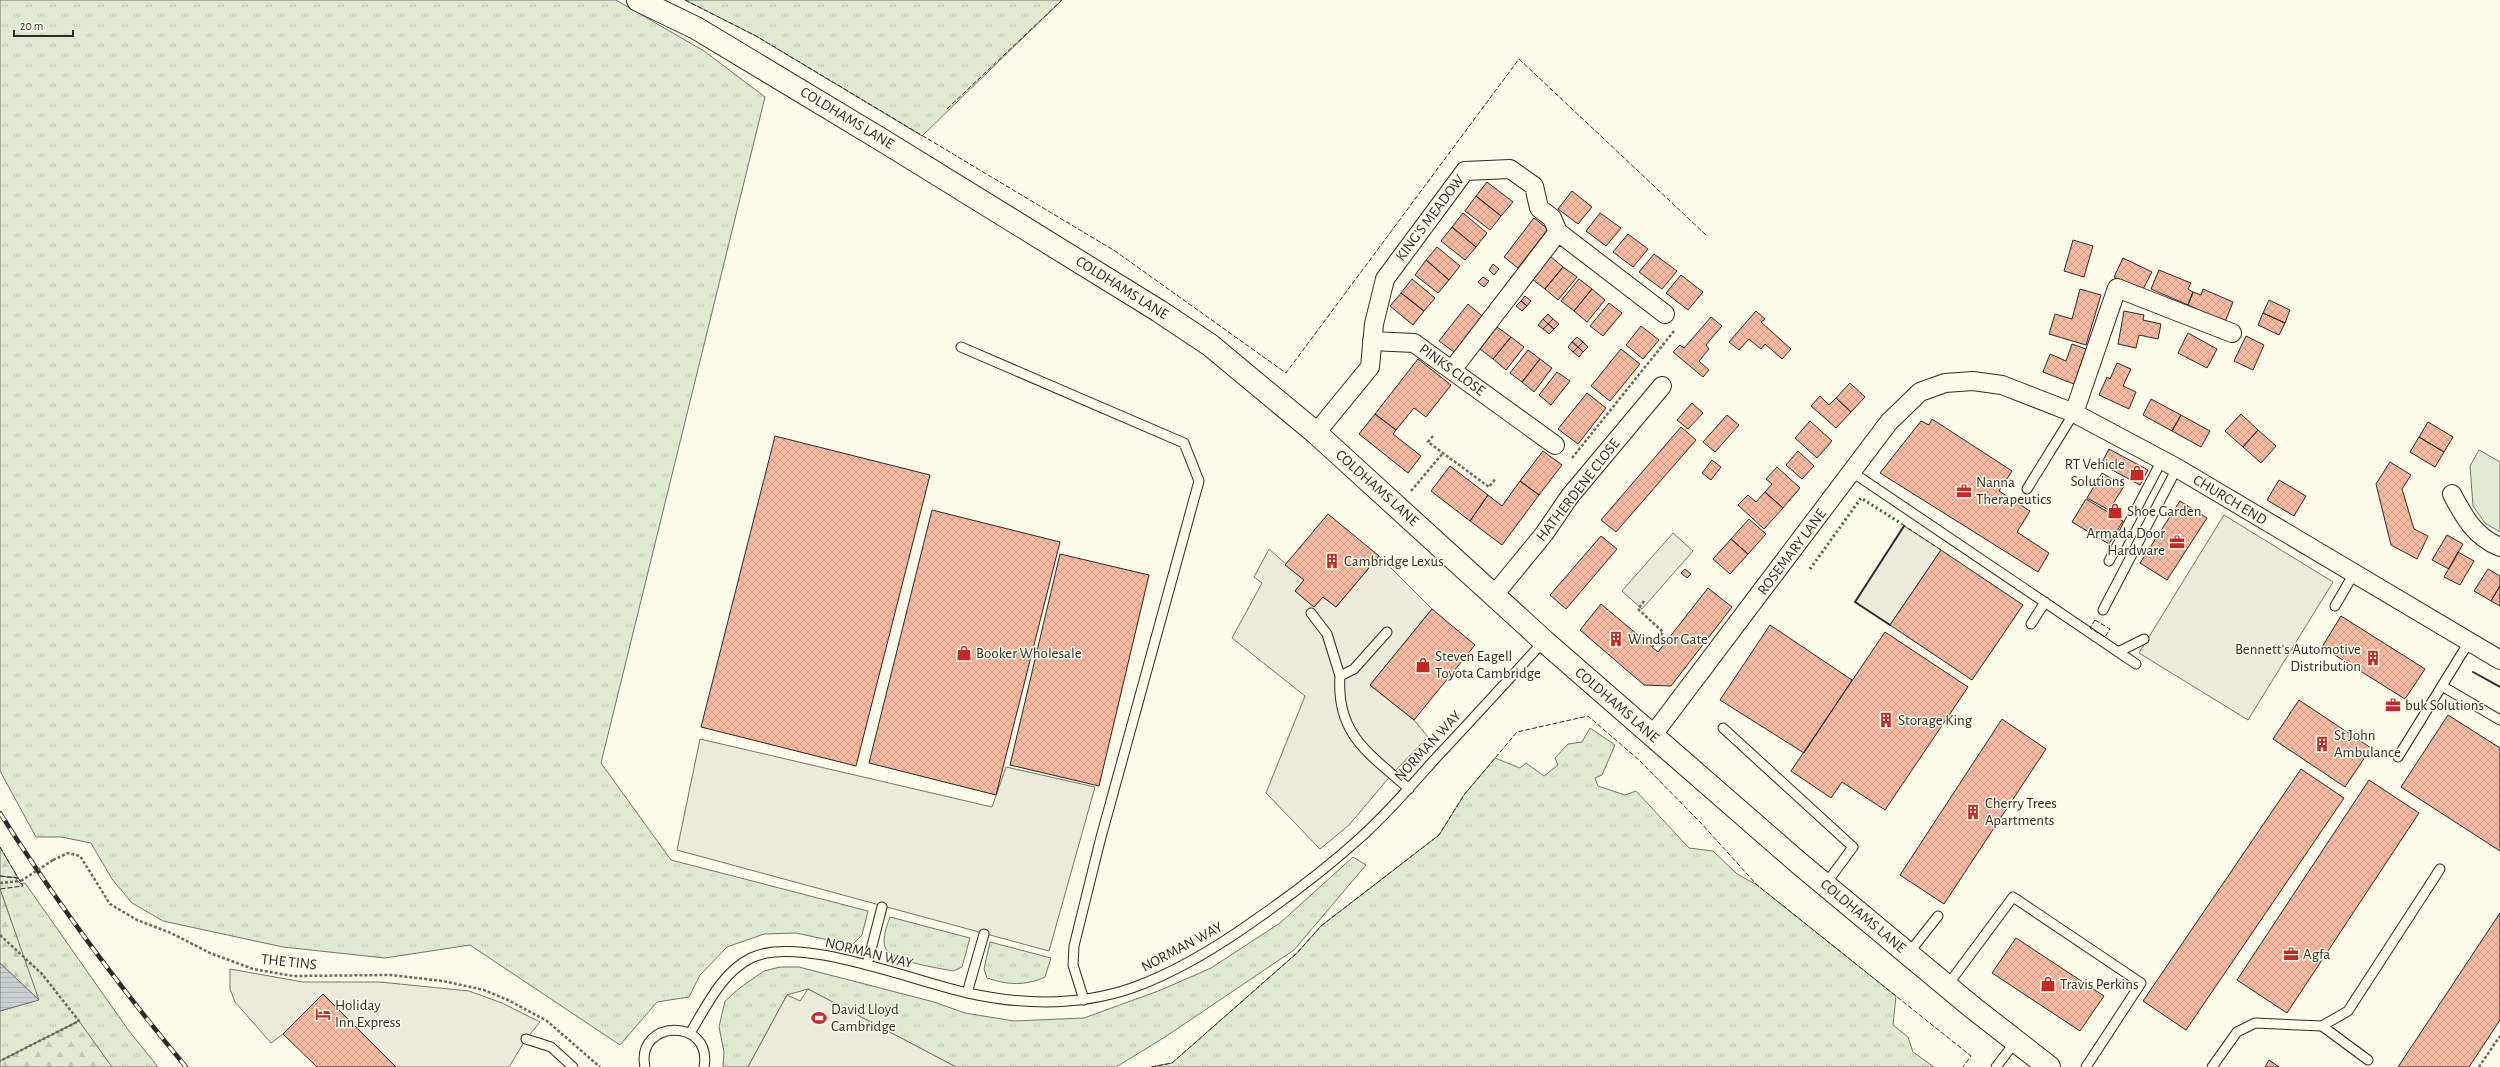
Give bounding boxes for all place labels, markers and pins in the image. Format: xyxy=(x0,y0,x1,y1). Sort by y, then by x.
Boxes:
place label: RT Vehicle Solutions xyxy=(2065,457,2125,489)
shop icon: RT Vehicle Solutions xyxy=(2128,464,2146,482)
place label: Nanna Therapeutics xyxy=(1976,475,2051,507)
office icon: Nanna Therapeutics xyxy=(1955,482,1973,500)
shop icon: Shoe Garden xyxy=(2106,502,2124,520)
place label: Shoe Garden xyxy=(2127,504,2201,519)
place label: Armada Door Hardware xyxy=(2086,526,2165,558)
office icon: Armada Door Hardware xyxy=(2168,533,2186,551)
building icon: Cambridge Lexus xyxy=(1323,552,1341,570)
place label: Cambridge Lexus xyxy=(1344,554,1444,569)
building icon: Windsor Gate xyxy=(1607,630,1625,648)
place label: Windsor Gate xyxy=(1628,632,1708,647)
place label: Bennett's Automotive Distribution xyxy=(2235,642,2361,674)
shop icon: Booker Wholesale xyxy=(955,644,973,662)
place label: Booker Wholesale xyxy=(976,646,1082,661)
place label: Steven Eagell Toyota Cambridge xyxy=(1435,649,1541,681)
building icon: Bennett's Automotive Distribution xyxy=(2364,649,2382,667)
shop icon: Steven Eagell Toyota Cambridge xyxy=(1414,656,1432,674)
office icon: buk Solutions xyxy=(2384,696,2402,714)
place label: buk Solutions xyxy=(2405,698,2484,713)
building icon: Storage King xyxy=(1877,711,1895,729)
place label: Storage King xyxy=(1898,713,1973,728)
place label: St John Ambulance xyxy=(2334,728,2401,760)
building icon: St John Ambulance xyxy=(2313,735,2331,753)
place label: Cherry Trees Apartments xyxy=(1985,796,2057,828)
building icon: Cherry Trees Apartments xyxy=(1964,803,1982,821)
office icon: Agfa xyxy=(2282,945,2300,963)
place label: Agfa xyxy=(2303,947,2330,962)
shop icon: Travis Perkins xyxy=(2039,975,2057,993)
place label: Travis Perkins xyxy=(2060,977,2139,992)
place label: Holiday Inn Express xyxy=(335,998,401,1030)
place label: David Lloyd Cambridge xyxy=(831,1002,899,1034)
hotel icon: Holiday Inn Express xyxy=(314,1005,332,1023)
sports icon: David Lloyd Cambridge xyxy=(810,1009,828,1027)

